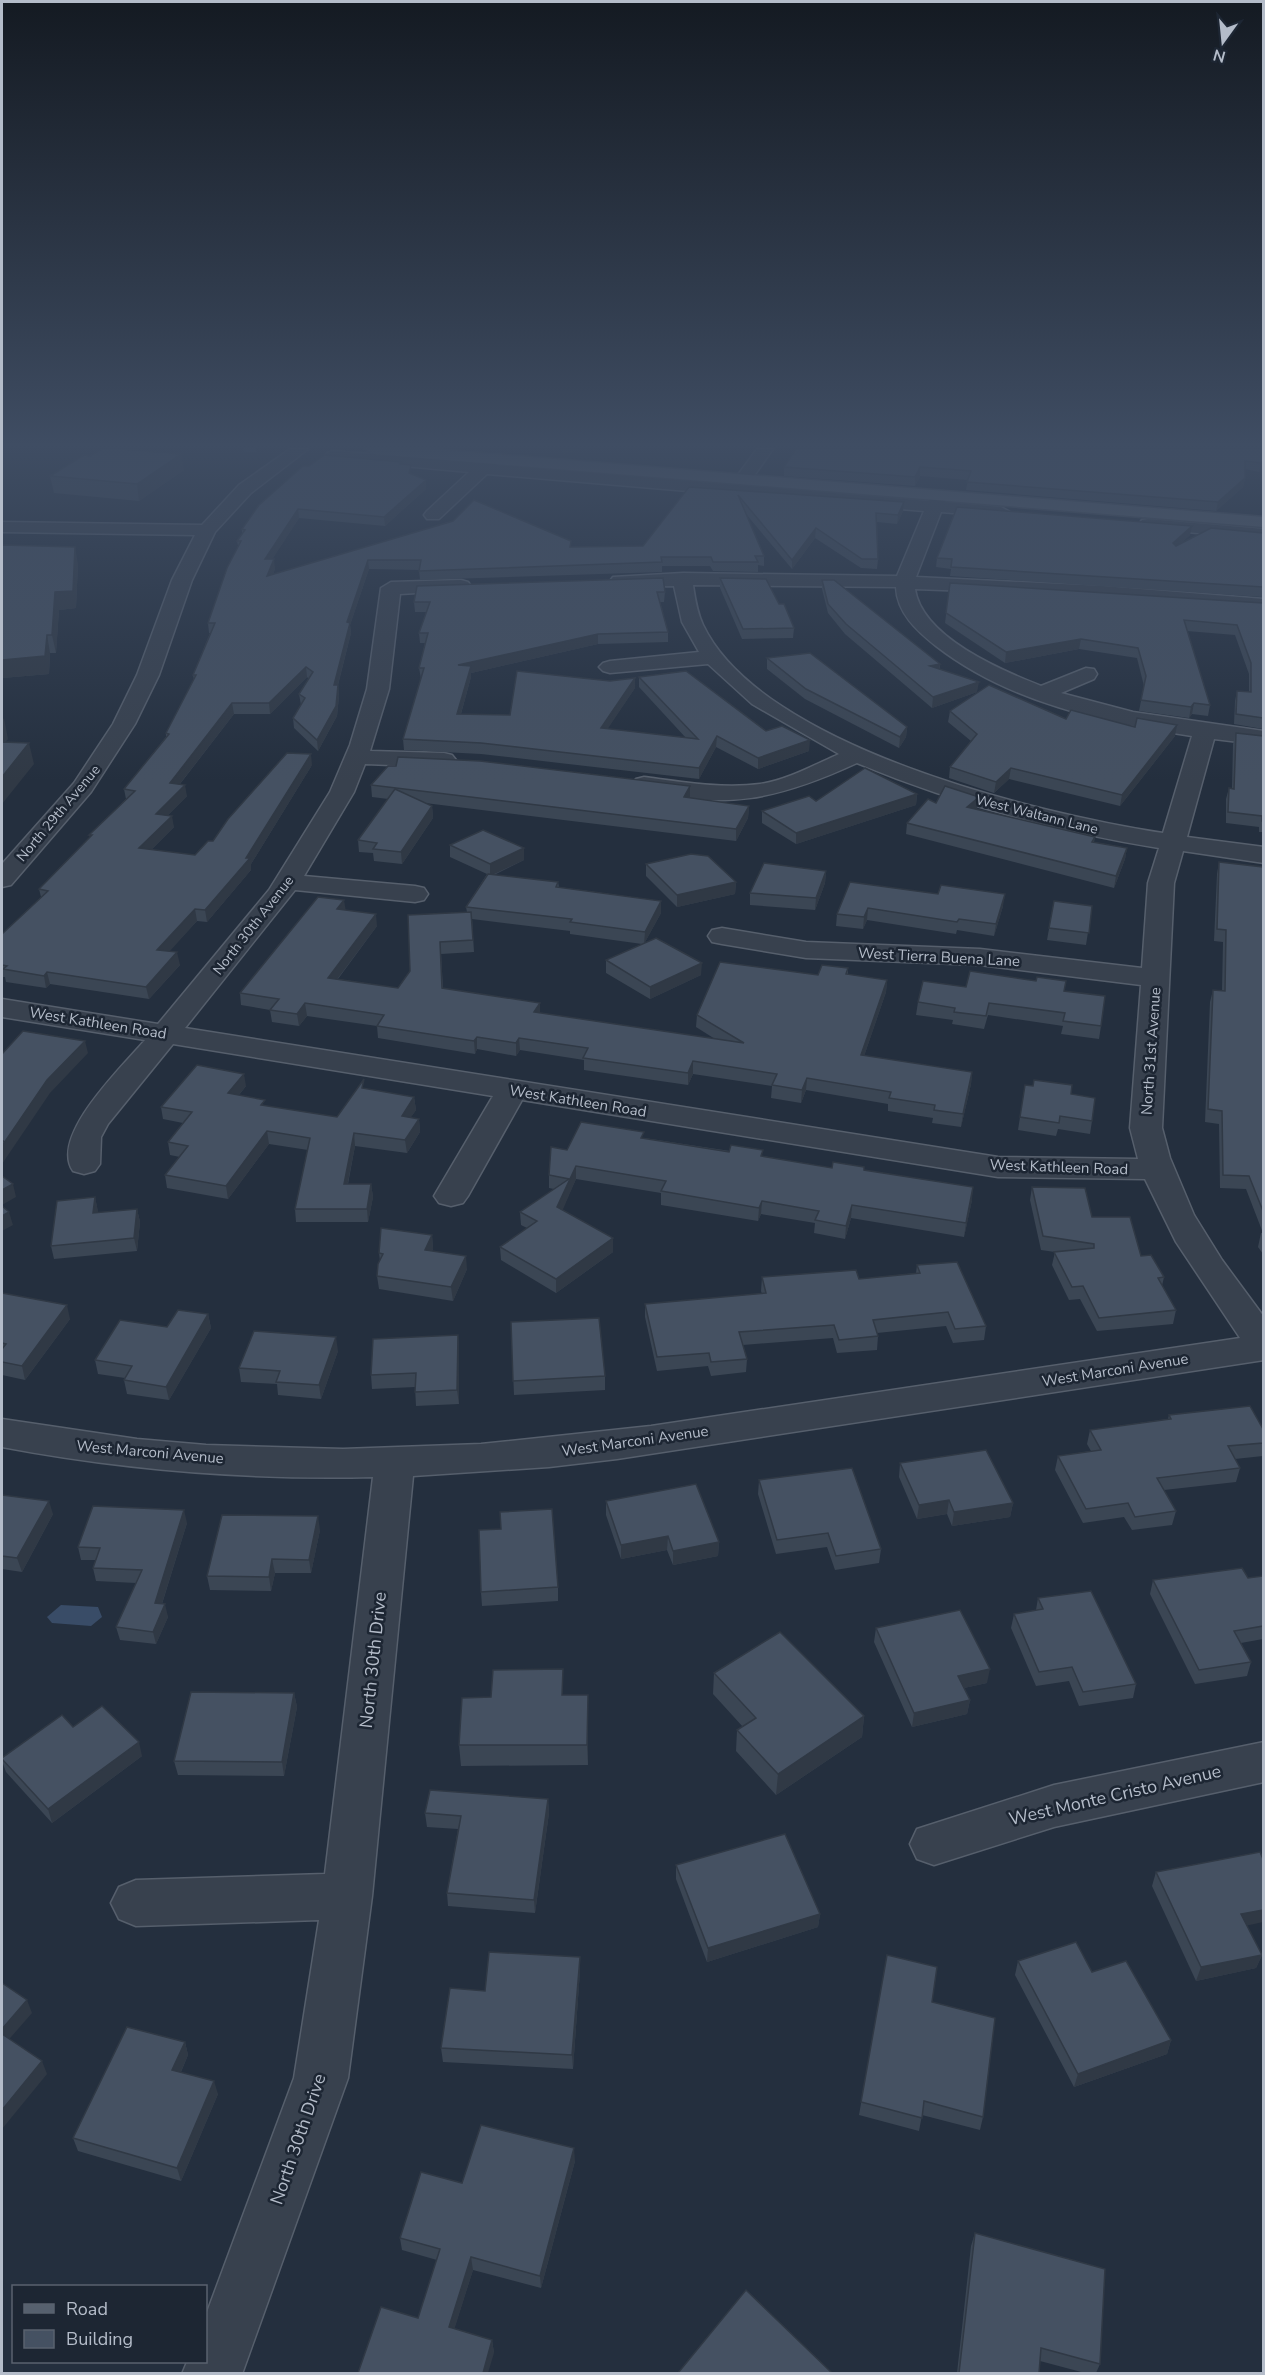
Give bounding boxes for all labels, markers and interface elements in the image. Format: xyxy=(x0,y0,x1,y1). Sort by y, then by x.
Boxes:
north arrow xyxy=(1193,12,1253,72)
text: N xyxy=(1211,43,1228,68)
street label: North 29th Avenue xyxy=(12,761,105,866)
street label: West Waltann Lane xyxy=(974,790,1100,839)
street label: North 30th Avenue xyxy=(209,872,298,979)
street label: West Tierra Buena Lane xyxy=(857,943,1021,971)
street label: North 31st Avenue xyxy=(1137,986,1165,1116)
street label: West Kathleen Road xyxy=(28,1002,168,1044)
street label: West Kathleen Road xyxy=(508,1080,648,1122)
street label: West Kathleen Road xyxy=(989,1155,1129,1179)
street label: West Marconi Avenue xyxy=(1040,1349,1190,1391)
street label: West Marconi Avenue xyxy=(560,1421,710,1461)
street label: West Marconi Avenue xyxy=(75,1436,225,1468)
street label: North 30th Drive xyxy=(354,1591,392,1729)
street label: West Monte Cristo Avenue xyxy=(1006,1759,1224,1831)
street label: North 30th Drive xyxy=(264,2070,332,2208)
legend xyxy=(12,2285,207,2363)
text: Road xyxy=(66,2297,108,2321)
text: Building xyxy=(66,2327,133,2351)

